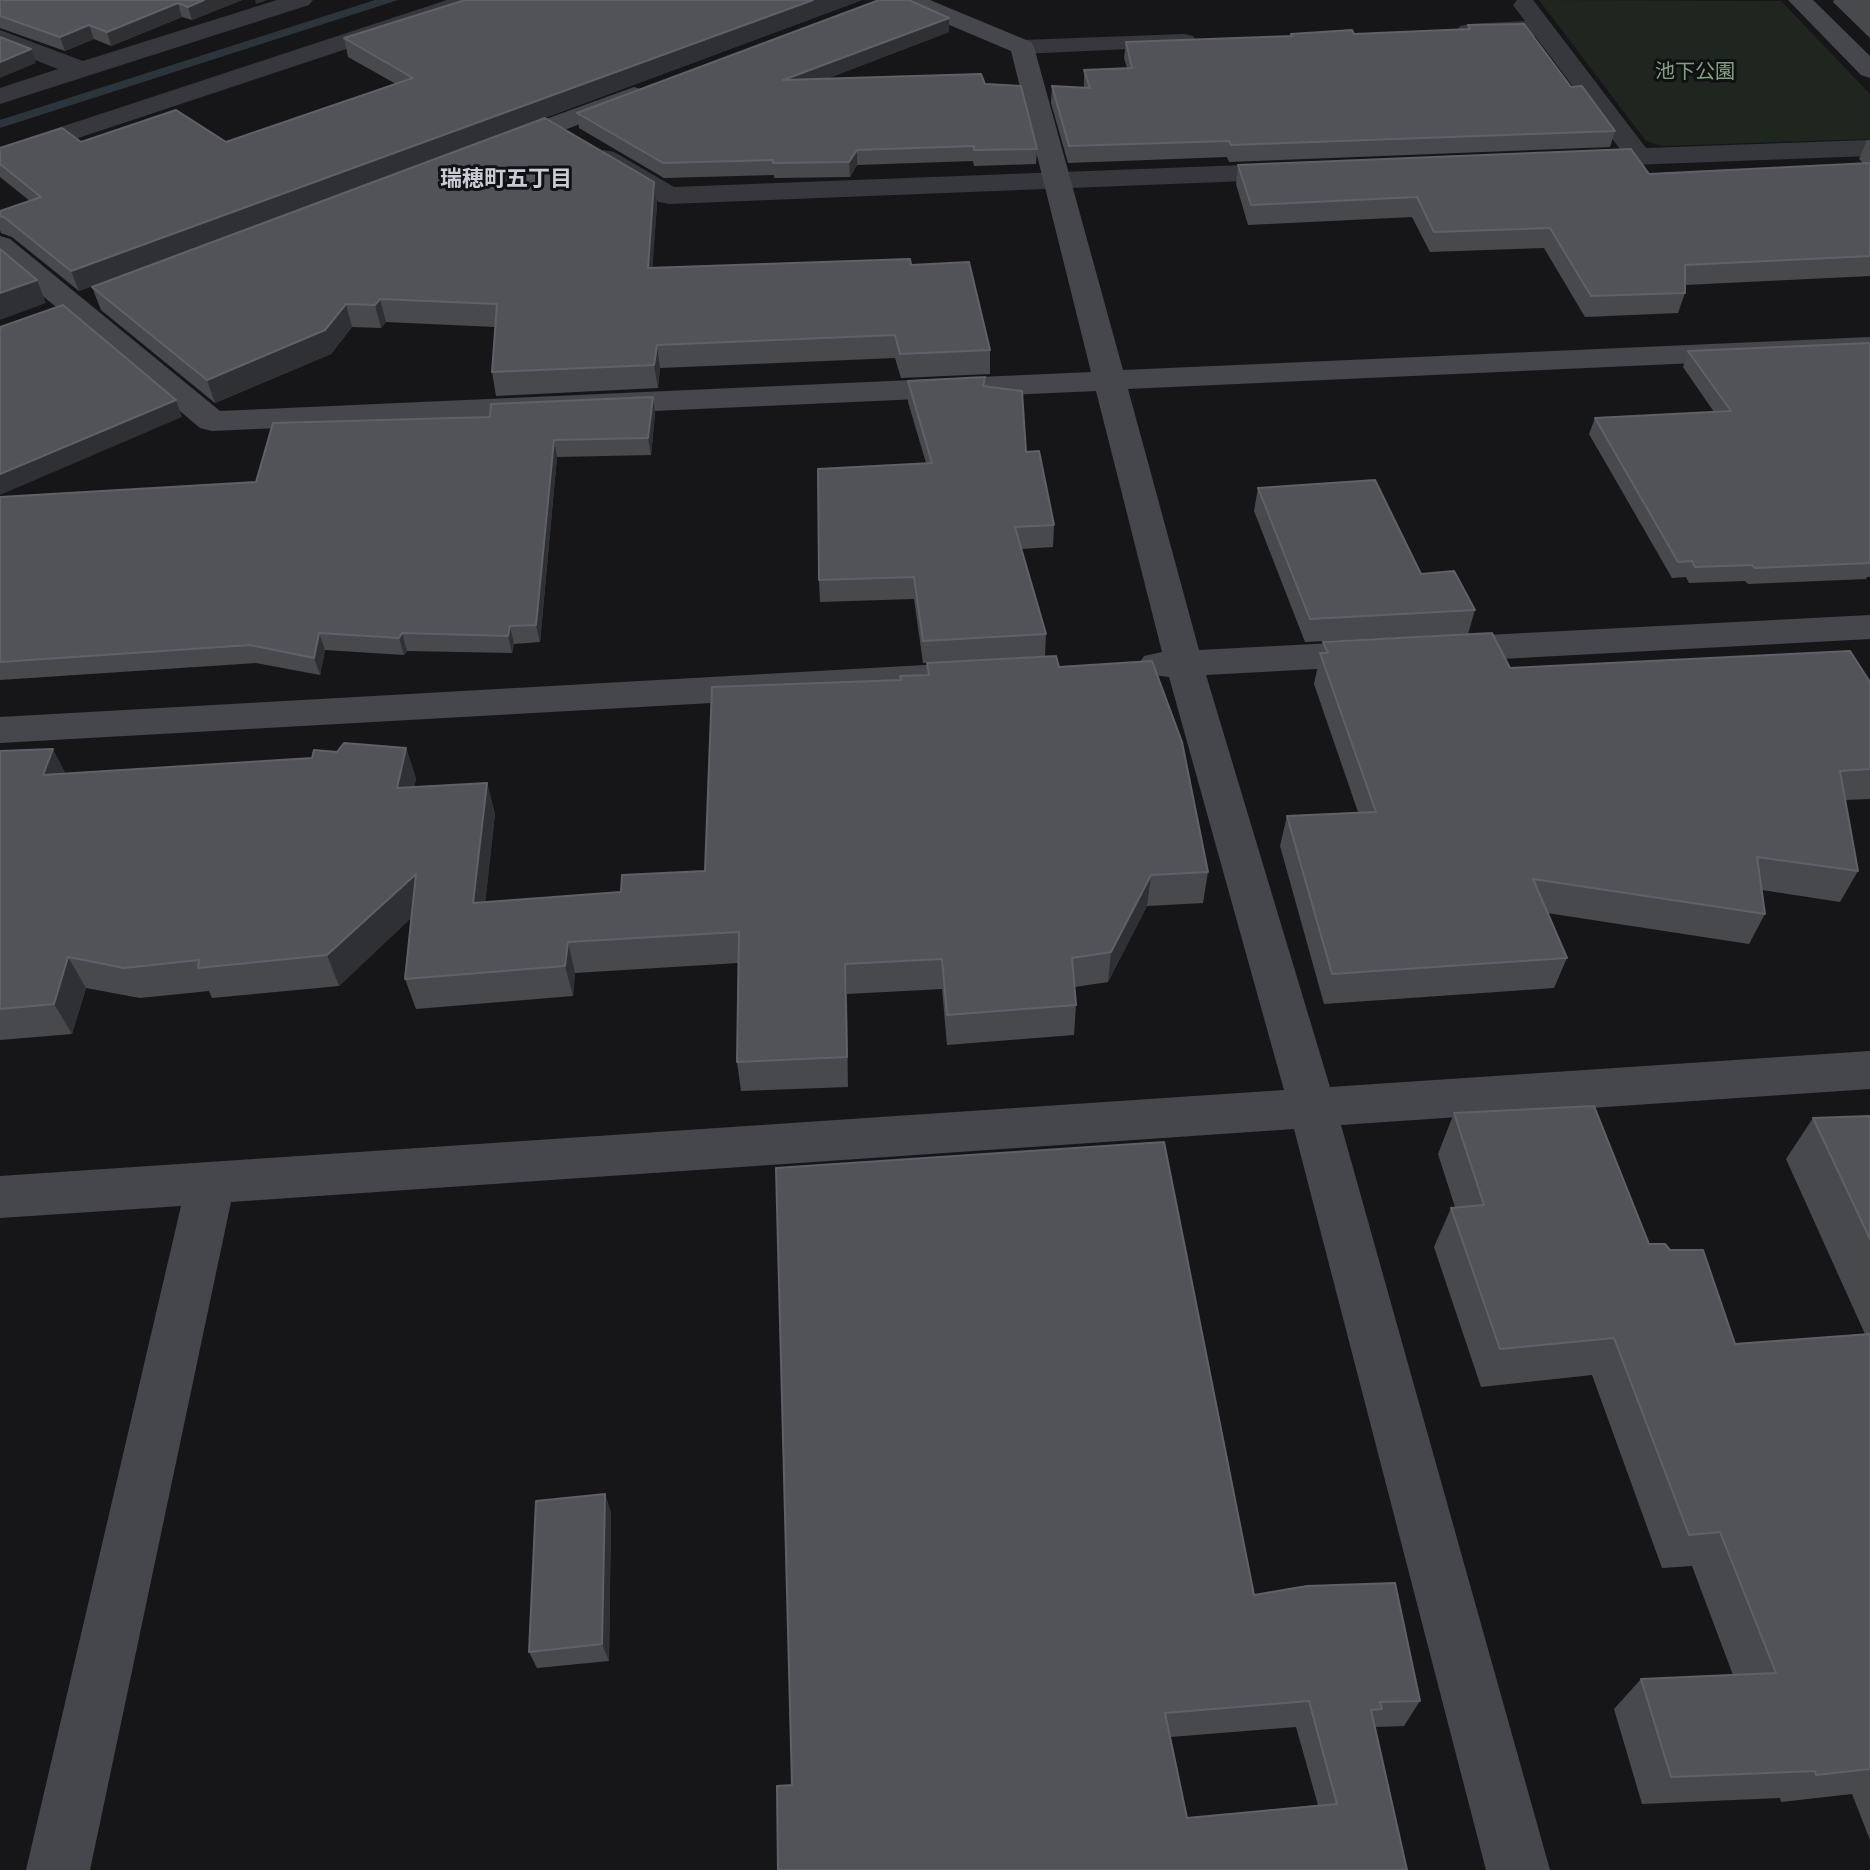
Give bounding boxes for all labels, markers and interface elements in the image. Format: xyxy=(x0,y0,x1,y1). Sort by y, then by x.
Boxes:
park label: 池下公園 xyxy=(1655,60,1735,84)
district label: 瑞穂町五丁目 xyxy=(440,166,572,192)

